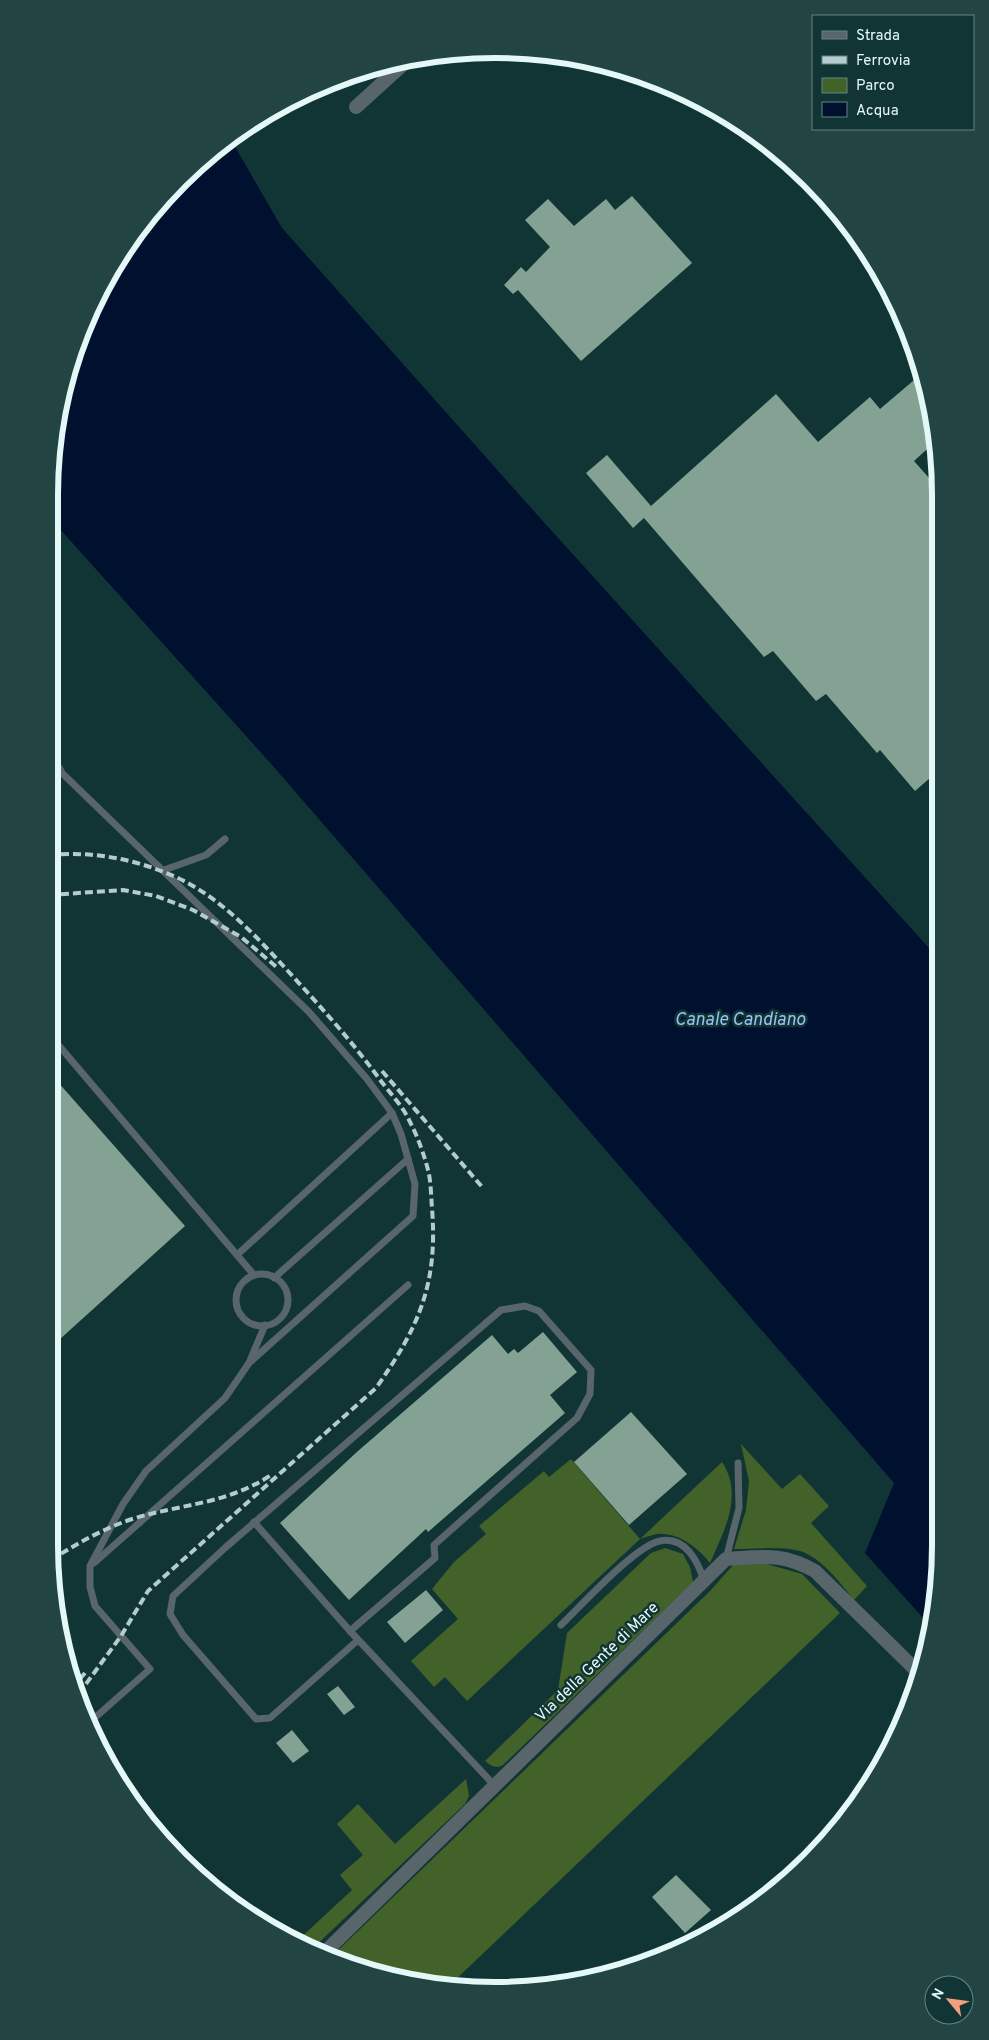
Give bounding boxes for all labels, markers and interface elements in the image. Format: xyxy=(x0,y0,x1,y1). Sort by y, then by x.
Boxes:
legend xyxy=(812,15,974,130)
text: Strada xyxy=(856,27,900,46)
text: Ferrovia xyxy=(856,52,910,71)
text: Parco xyxy=(856,77,895,96)
text: Acqua xyxy=(856,102,899,121)
water label: Canale Candiano xyxy=(675,1009,806,1032)
street label: Via della Gente di Mare xyxy=(531,1598,663,1727)
north arrow xyxy=(924,1975,974,2025)
text: N xyxy=(929,1986,949,2003)

